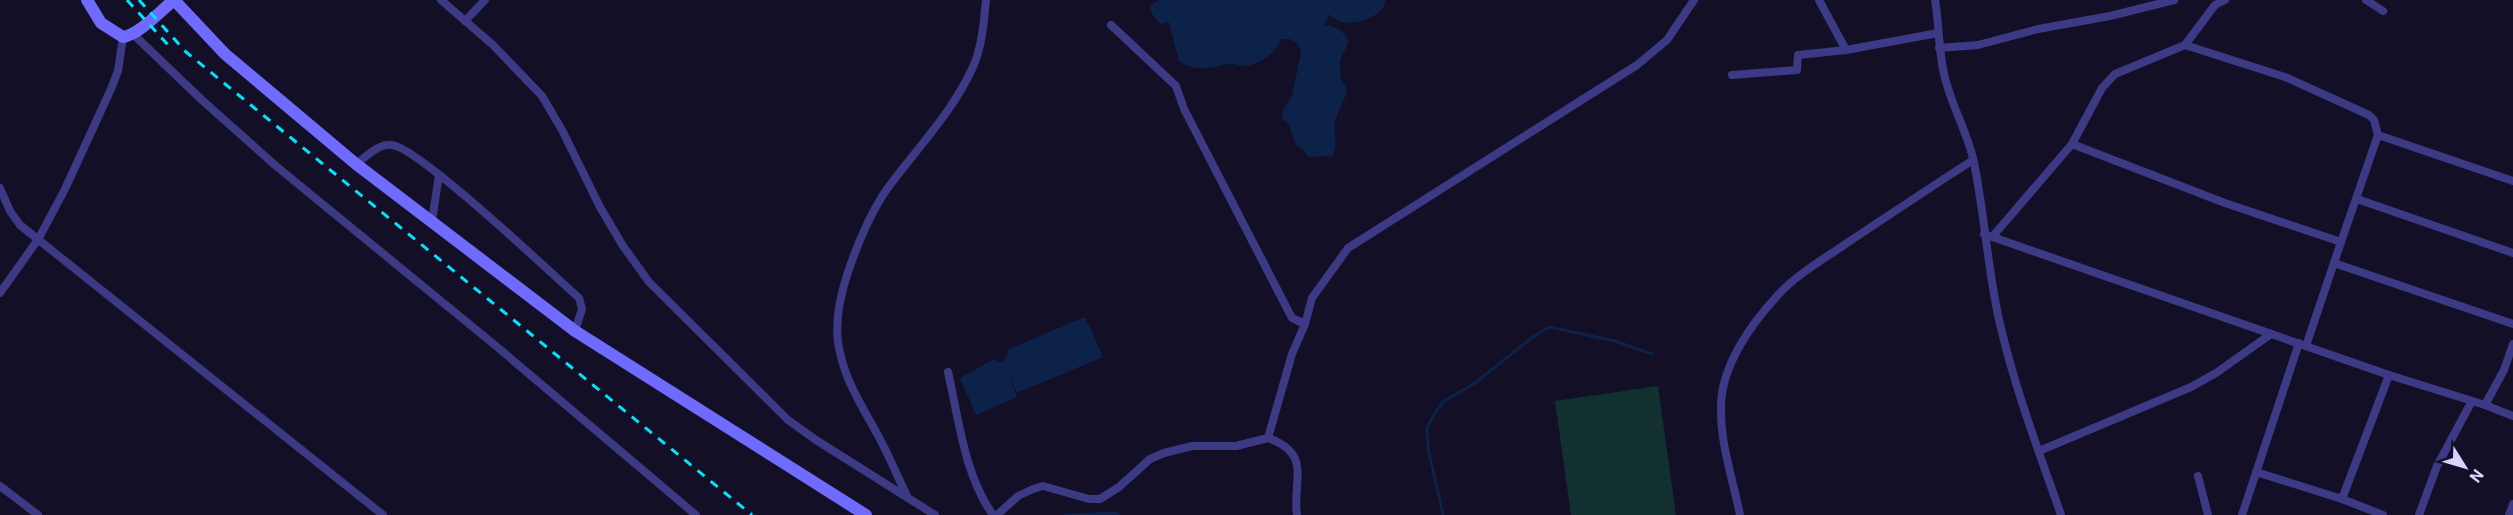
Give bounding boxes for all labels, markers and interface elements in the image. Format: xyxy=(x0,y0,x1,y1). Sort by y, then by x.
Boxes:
north arrow xyxy=(2435,437,2495,497)
text: N xyxy=(2466,465,2488,486)

